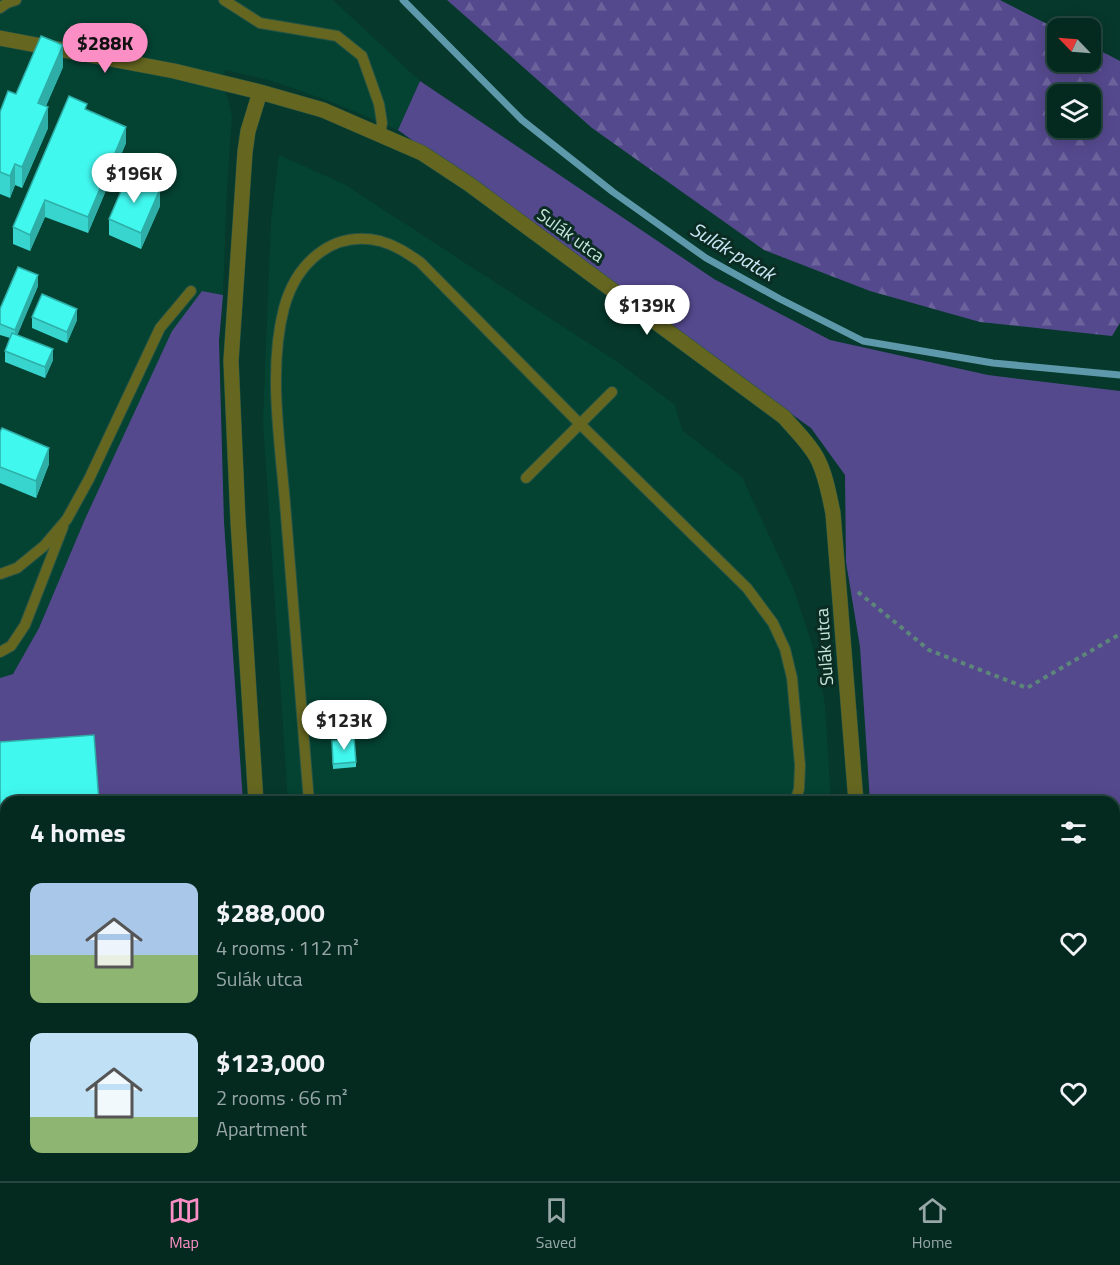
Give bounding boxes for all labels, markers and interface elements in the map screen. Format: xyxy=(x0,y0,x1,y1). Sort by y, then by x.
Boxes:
north arrow xyxy=(1047,18,1101,72)
map controls xyxy=(1047,18,1101,138)
pin: $288K xyxy=(63,23,147,74)
text: $288K xyxy=(77,27,133,58)
button: layers xyxy=(1047,84,1101,138)
pin: $196K xyxy=(92,153,176,204)
text: $196K xyxy=(106,157,162,188)
street label: Sulák utca xyxy=(532,201,610,269)
water label: Sulák-patak xyxy=(685,213,783,290)
pin: $139K xyxy=(605,285,689,336)
text: $139K xyxy=(619,289,675,320)
street label: Sulák utca xyxy=(808,607,840,687)
pin: $123K xyxy=(302,700,386,751)
text: $123K xyxy=(316,704,372,735)
text: 4 homes xyxy=(30,813,126,852)
icon: filters xyxy=(1057,816,1090,849)
text: $288,000 xyxy=(216,893,325,932)
icon: home xyxy=(78,907,150,979)
icon: heart xyxy=(1057,927,1090,960)
text: 4 rooms · 112 m² xyxy=(216,932,359,963)
text: Sulák utca xyxy=(216,963,302,994)
text: $123,000 xyxy=(216,1043,325,1082)
icon: home xyxy=(78,1057,150,1129)
icon: heart xyxy=(1057,1077,1090,1110)
text: 2 rooms · 66 m² xyxy=(216,1082,348,1113)
text: Apartment xyxy=(216,1113,307,1144)
tab: Map xyxy=(168,1194,201,1254)
tab: Saved xyxy=(536,1194,577,1254)
tab: Home xyxy=(912,1194,952,1254)

